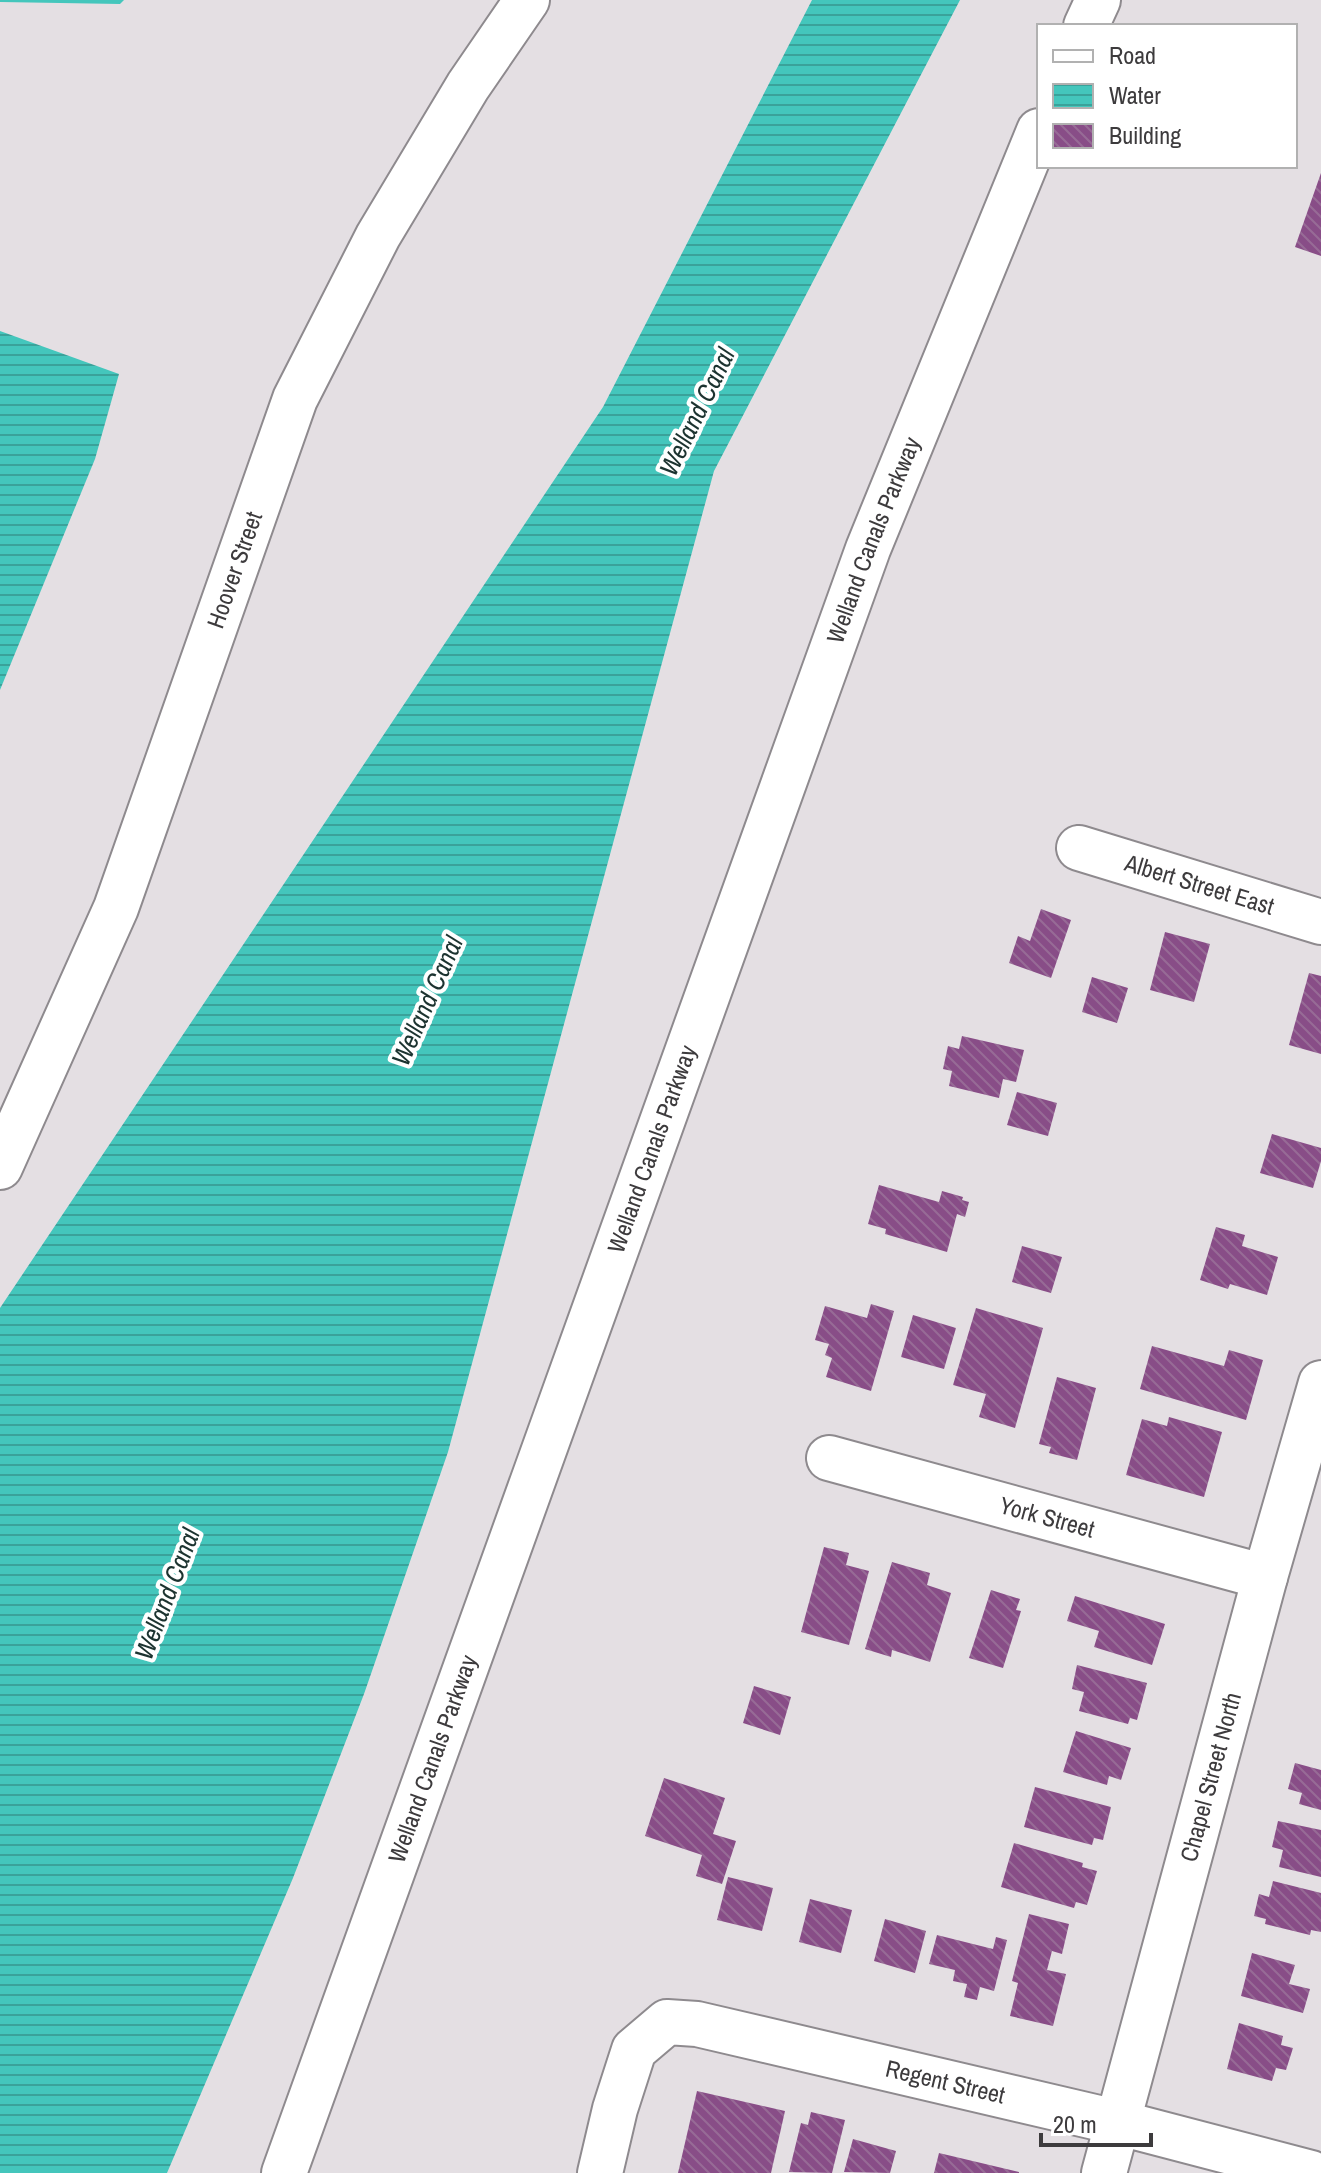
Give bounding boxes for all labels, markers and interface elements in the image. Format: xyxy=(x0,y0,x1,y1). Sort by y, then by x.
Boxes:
legend xyxy=(1037,24,1297,168)
text: Road xyxy=(1109,39,1156,71)
text: Water xyxy=(1109,79,1161,111)
text: Building xyxy=(1109,119,1181,151)
water label: Welland Canal xyxy=(651,341,743,482)
street label: Welland Canals Parkway xyxy=(818,432,927,647)
street label: Hoover Street xyxy=(199,507,269,632)
street label: Albert Street East xyxy=(1120,846,1279,922)
water label: Welland Canal xyxy=(382,929,471,1071)
street label: Welland Canals Parkway xyxy=(599,1040,703,1257)
street label: York Street xyxy=(996,1488,1099,1545)
water label: Welland Canal xyxy=(125,1522,208,1665)
street label: Welland Canals Parkway xyxy=(380,1650,484,1867)
street label: Chapel Street North xyxy=(1172,1689,1248,1865)
street label: Regent Street xyxy=(883,2052,1009,2111)
scale bar xyxy=(1041,2097,1151,2147)
text: 20 m xyxy=(1053,2108,1097,2140)

